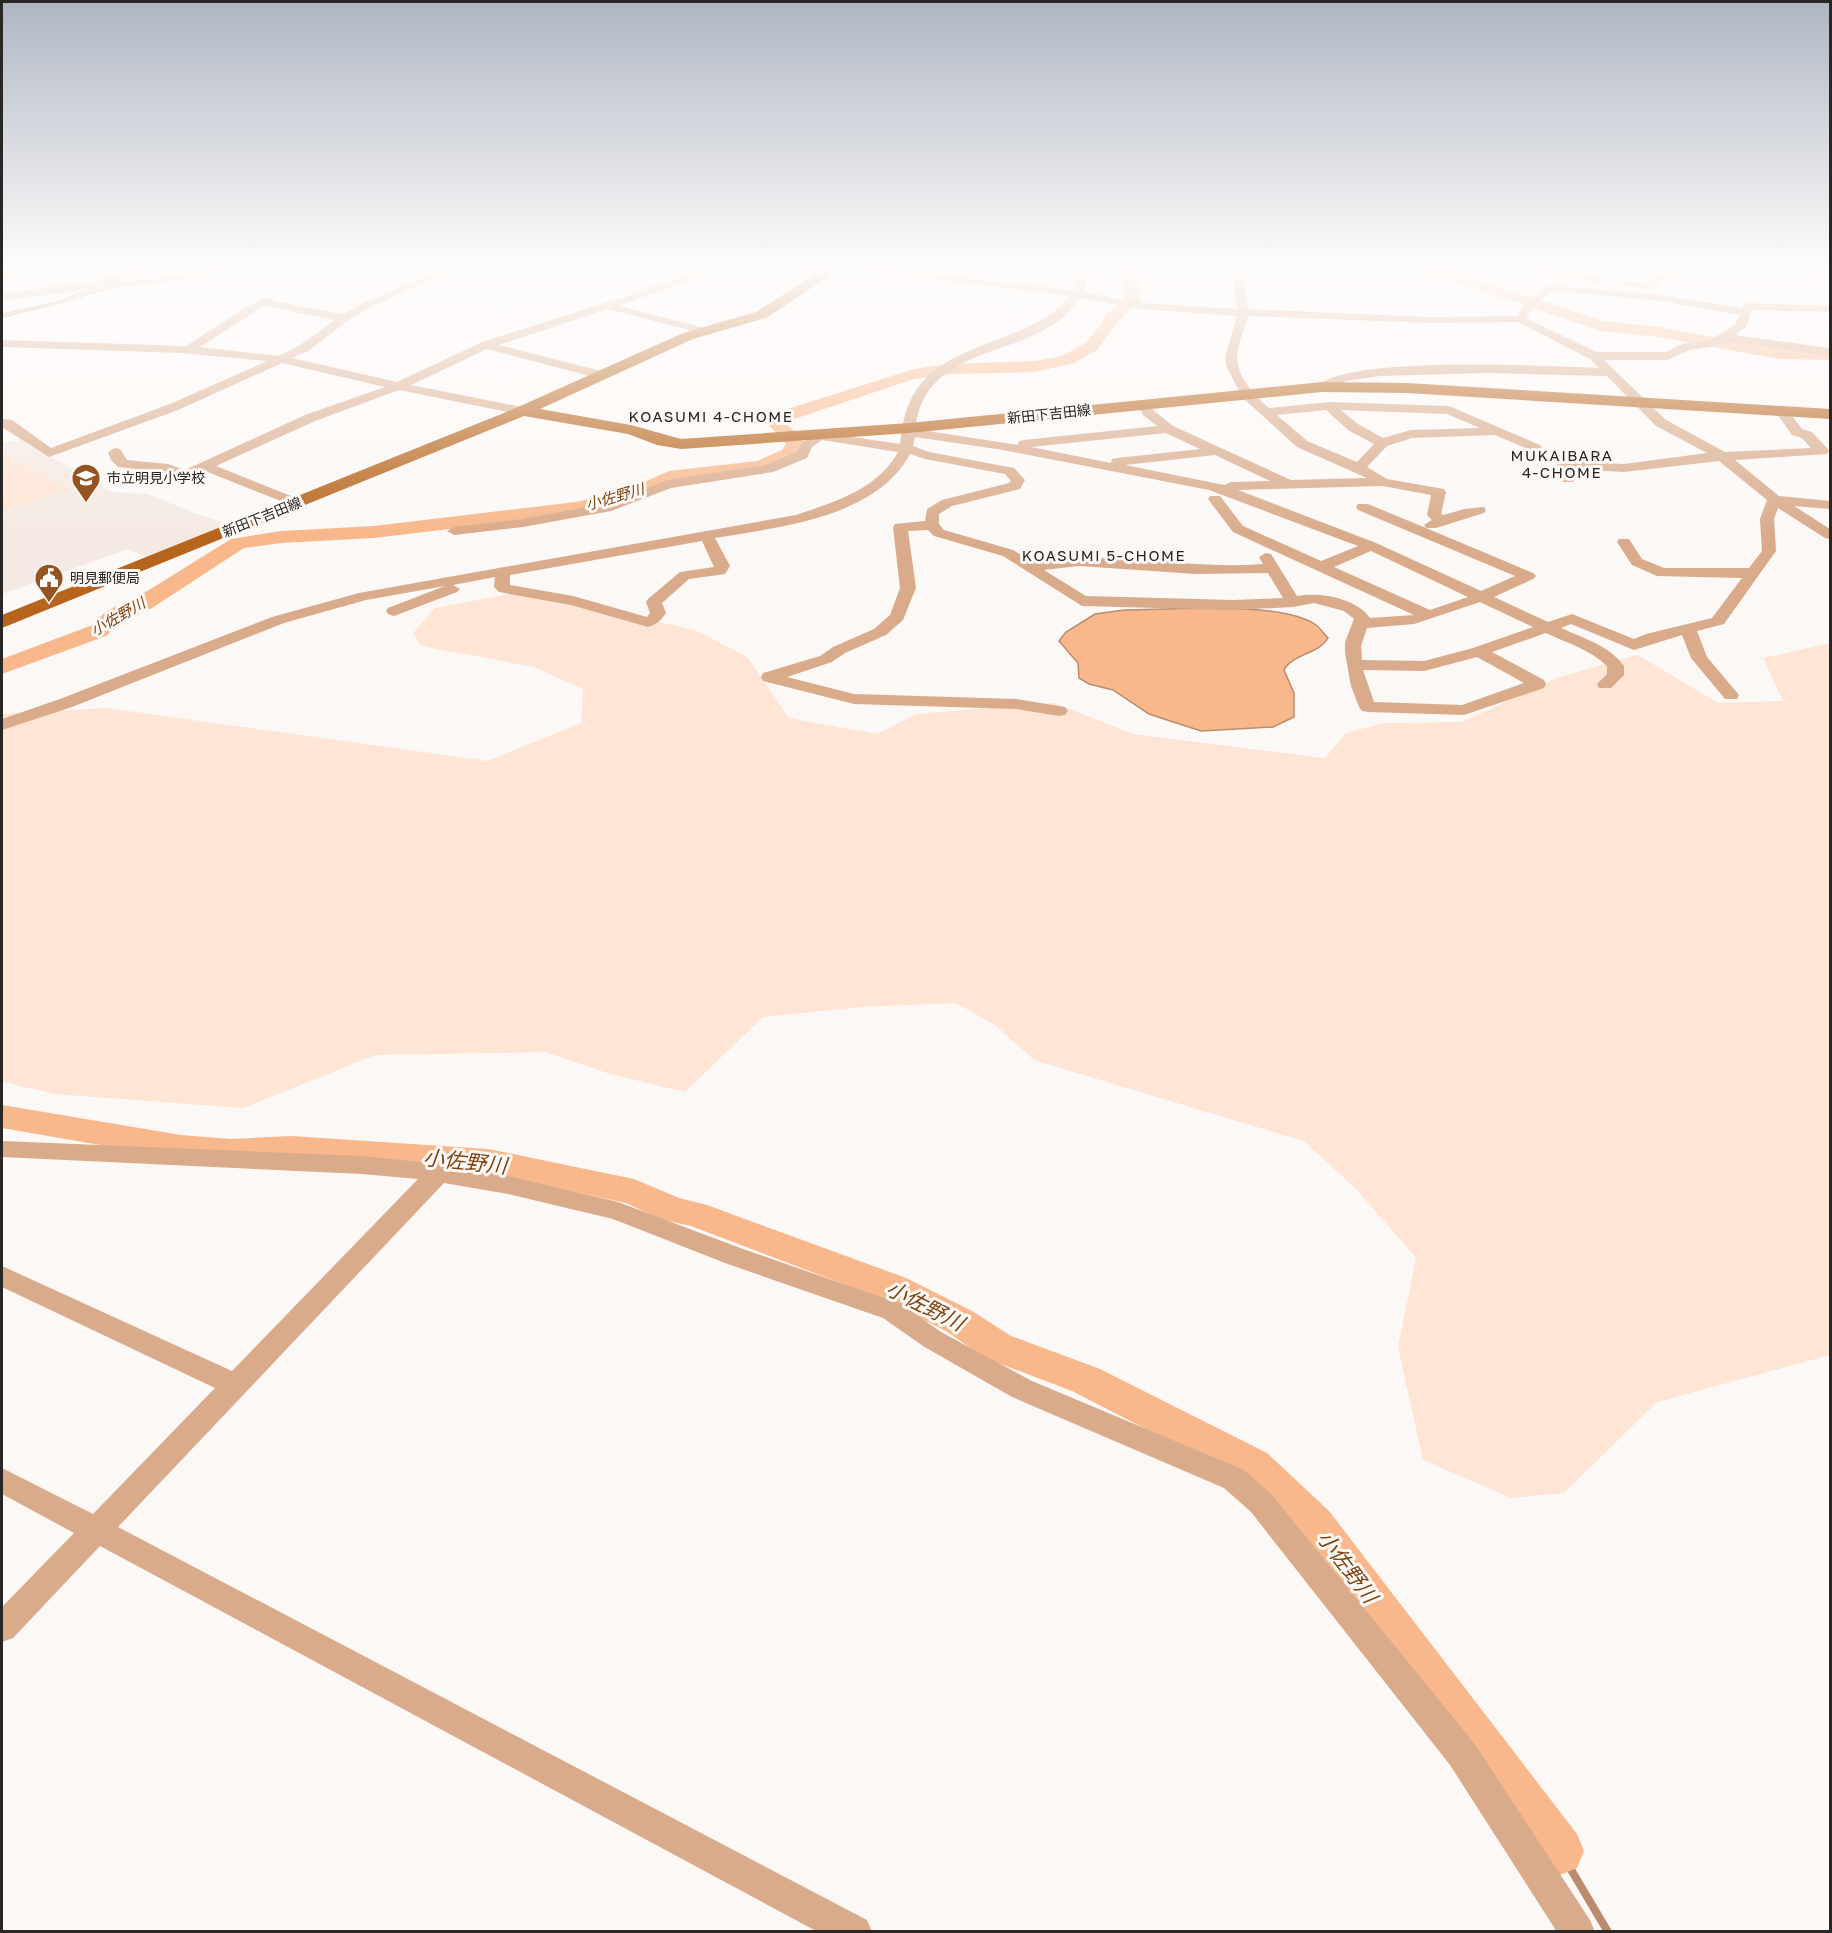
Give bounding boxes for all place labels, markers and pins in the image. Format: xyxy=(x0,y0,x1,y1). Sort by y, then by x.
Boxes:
school or university icon: 市立明見小学校 xyxy=(70,462,102,504)
place label: 市立明見小学校 xyxy=(107,469,205,486)
public building icon: 明見郵便局 xyxy=(33,562,65,604)
place label: 明見郵便局 xyxy=(70,569,140,586)

